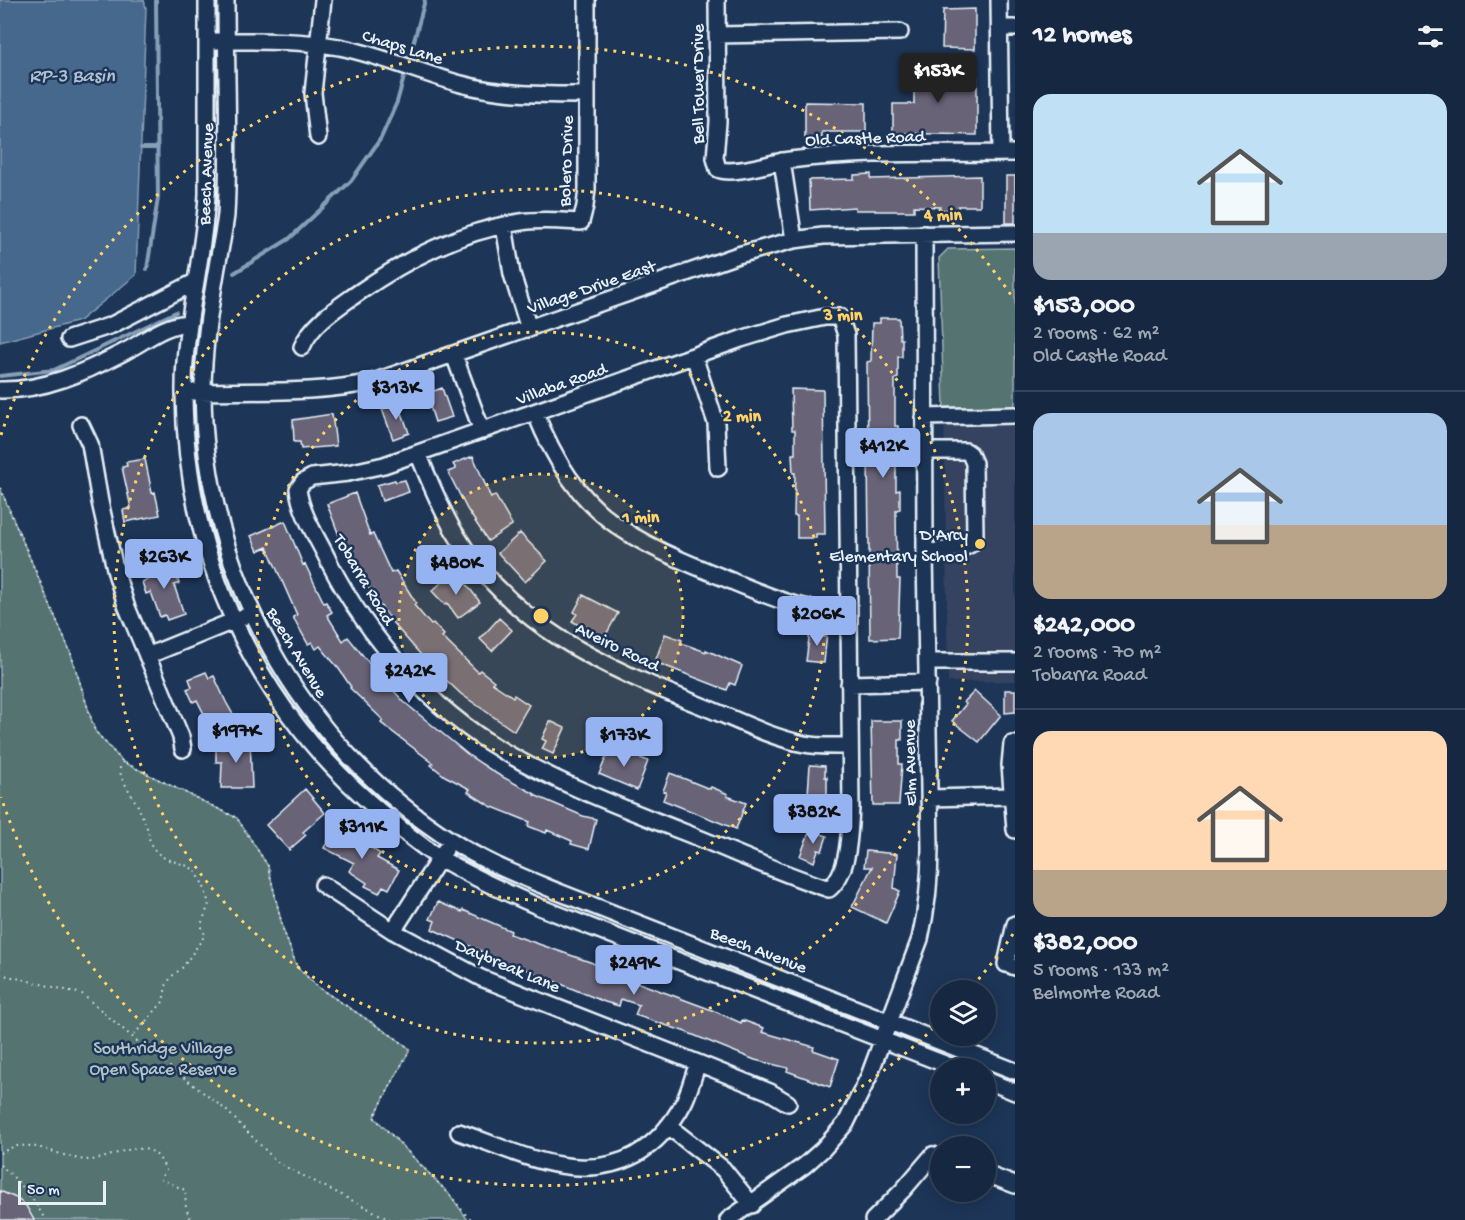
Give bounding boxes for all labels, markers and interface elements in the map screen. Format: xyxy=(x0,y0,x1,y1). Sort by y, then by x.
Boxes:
icon: filters xyxy=(1414,20,1447,53)
text: 12 homes xyxy=(1033,21,1131,52)
street label: Bell Tower Drive xyxy=(689,23,710,145)
street label: Chaps Lane xyxy=(359,26,446,71)
pin: $153K xyxy=(896,53,980,104)
text: $153K xyxy=(914,61,962,84)
water label: RP-3 Basin xyxy=(29,66,115,89)
street label: Bolero Drive xyxy=(555,115,580,208)
street label: Beech Avenue xyxy=(195,122,220,226)
street label: Old Castle Road xyxy=(805,127,927,152)
icon: home xyxy=(1186,133,1294,241)
text: 4 min xyxy=(923,206,962,227)
street label: Village Drive East xyxy=(524,256,660,320)
text: $153,000 xyxy=(1033,292,1135,323)
text: 3 min xyxy=(823,306,863,327)
text: 2 rooms · 62 m² xyxy=(1033,323,1160,346)
text: Old Castle Road xyxy=(1033,346,1167,369)
street label: Villaba Road xyxy=(513,359,611,412)
pin: $313K xyxy=(354,370,438,421)
text: $313K xyxy=(372,378,420,401)
text: 2 min xyxy=(723,407,762,428)
pin: $412K xyxy=(841,428,925,479)
text: $412K xyxy=(859,436,907,459)
icon: home xyxy=(1186,452,1294,560)
text: 1 min xyxy=(622,508,660,529)
place label: D'Arcy Elementary School xyxy=(829,526,968,568)
street label: Tobarra Road xyxy=(327,530,399,631)
marker: D'Arcy Elementary School xyxy=(973,537,987,551)
pin: $263K xyxy=(122,539,206,590)
pin: $480K xyxy=(414,545,498,596)
text: $263K xyxy=(139,547,189,570)
text: $480K xyxy=(430,553,482,576)
pin: $206K xyxy=(775,596,859,647)
street label: Beech Avenue xyxy=(260,603,331,703)
text: $206K xyxy=(791,604,843,627)
centre of rings xyxy=(531,606,551,626)
text: $242,000 xyxy=(1033,611,1135,642)
street label: Aveiro Road xyxy=(571,619,664,678)
text: 2 rooms · 70 m² xyxy=(1033,642,1161,665)
pin: $242K xyxy=(367,653,451,704)
text: $242K xyxy=(384,661,434,684)
text: Tobarra Road xyxy=(1033,665,1146,688)
pin: $197K xyxy=(194,713,278,764)
pin: $173K xyxy=(582,717,666,768)
street label: Elm Avenue xyxy=(900,719,923,806)
text: $197K xyxy=(212,721,260,744)
text: $173K xyxy=(600,725,648,748)
icon: home xyxy=(1186,770,1294,878)
pin: $382K xyxy=(771,794,855,845)
text: $382K xyxy=(787,802,839,825)
pin: $311K xyxy=(320,809,404,860)
text: $311K xyxy=(339,817,385,840)
street label: Beech Avenue xyxy=(706,923,810,980)
text: $382,000 xyxy=(1033,929,1138,960)
street label: Daybreak Lane xyxy=(450,935,564,999)
pin: $249K xyxy=(592,945,676,996)
text: $249K xyxy=(609,953,659,976)
text: 5 rooms · 133 m² xyxy=(1033,960,1169,983)
map controls xyxy=(930,980,996,1202)
button: layers xyxy=(930,980,996,1046)
text: Belmonte Road xyxy=(1033,983,1159,1006)
park label: Southridge Village Open Space Reserve xyxy=(90,1039,237,1081)
button: + xyxy=(930,1058,996,1124)
button: − xyxy=(930,1136,996,1202)
scale bar xyxy=(18,1178,106,1206)
text: 50 m xyxy=(27,1182,60,1201)

